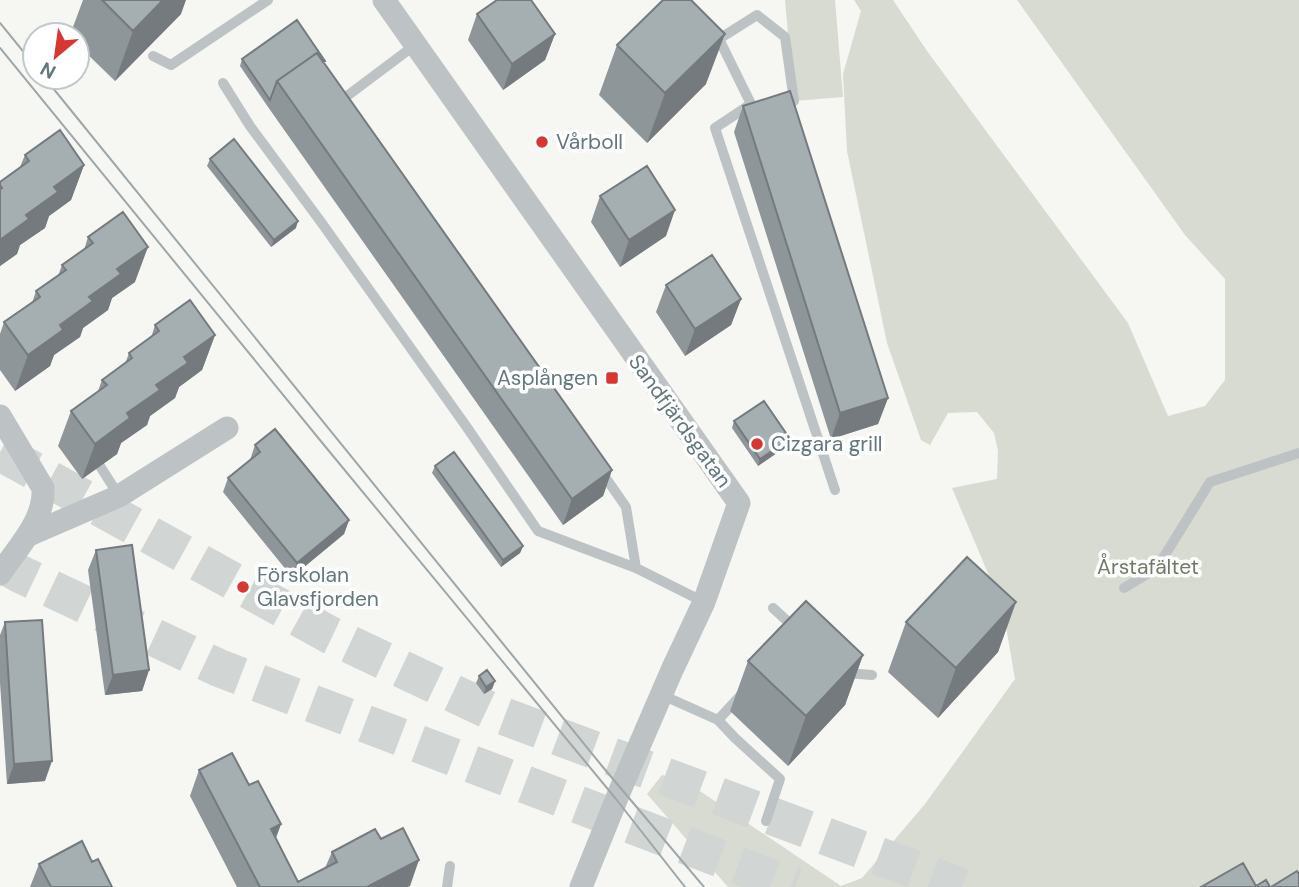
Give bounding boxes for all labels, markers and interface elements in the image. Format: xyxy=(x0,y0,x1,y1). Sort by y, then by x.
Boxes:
north arrow xyxy=(21,21,91,91)
text: N xyxy=(36,56,60,85)
place label: Vårboll xyxy=(556,128,623,156)
marker: Vårboll xyxy=(534,134,550,150)
street label: Sandfjärdsgatan xyxy=(622,349,738,493)
place label: Asplången xyxy=(497,364,598,392)
marker: Asplången xyxy=(604,370,620,386)
place label: Cizgara grill xyxy=(771,430,883,458)
marker: Cizgara grill xyxy=(749,436,765,452)
park label: Årstafältet xyxy=(1097,553,1199,581)
place label: Förskolan Glavsfjorden xyxy=(257,561,379,613)
marker: Förskolan Glavsfjorden xyxy=(235,579,251,595)

